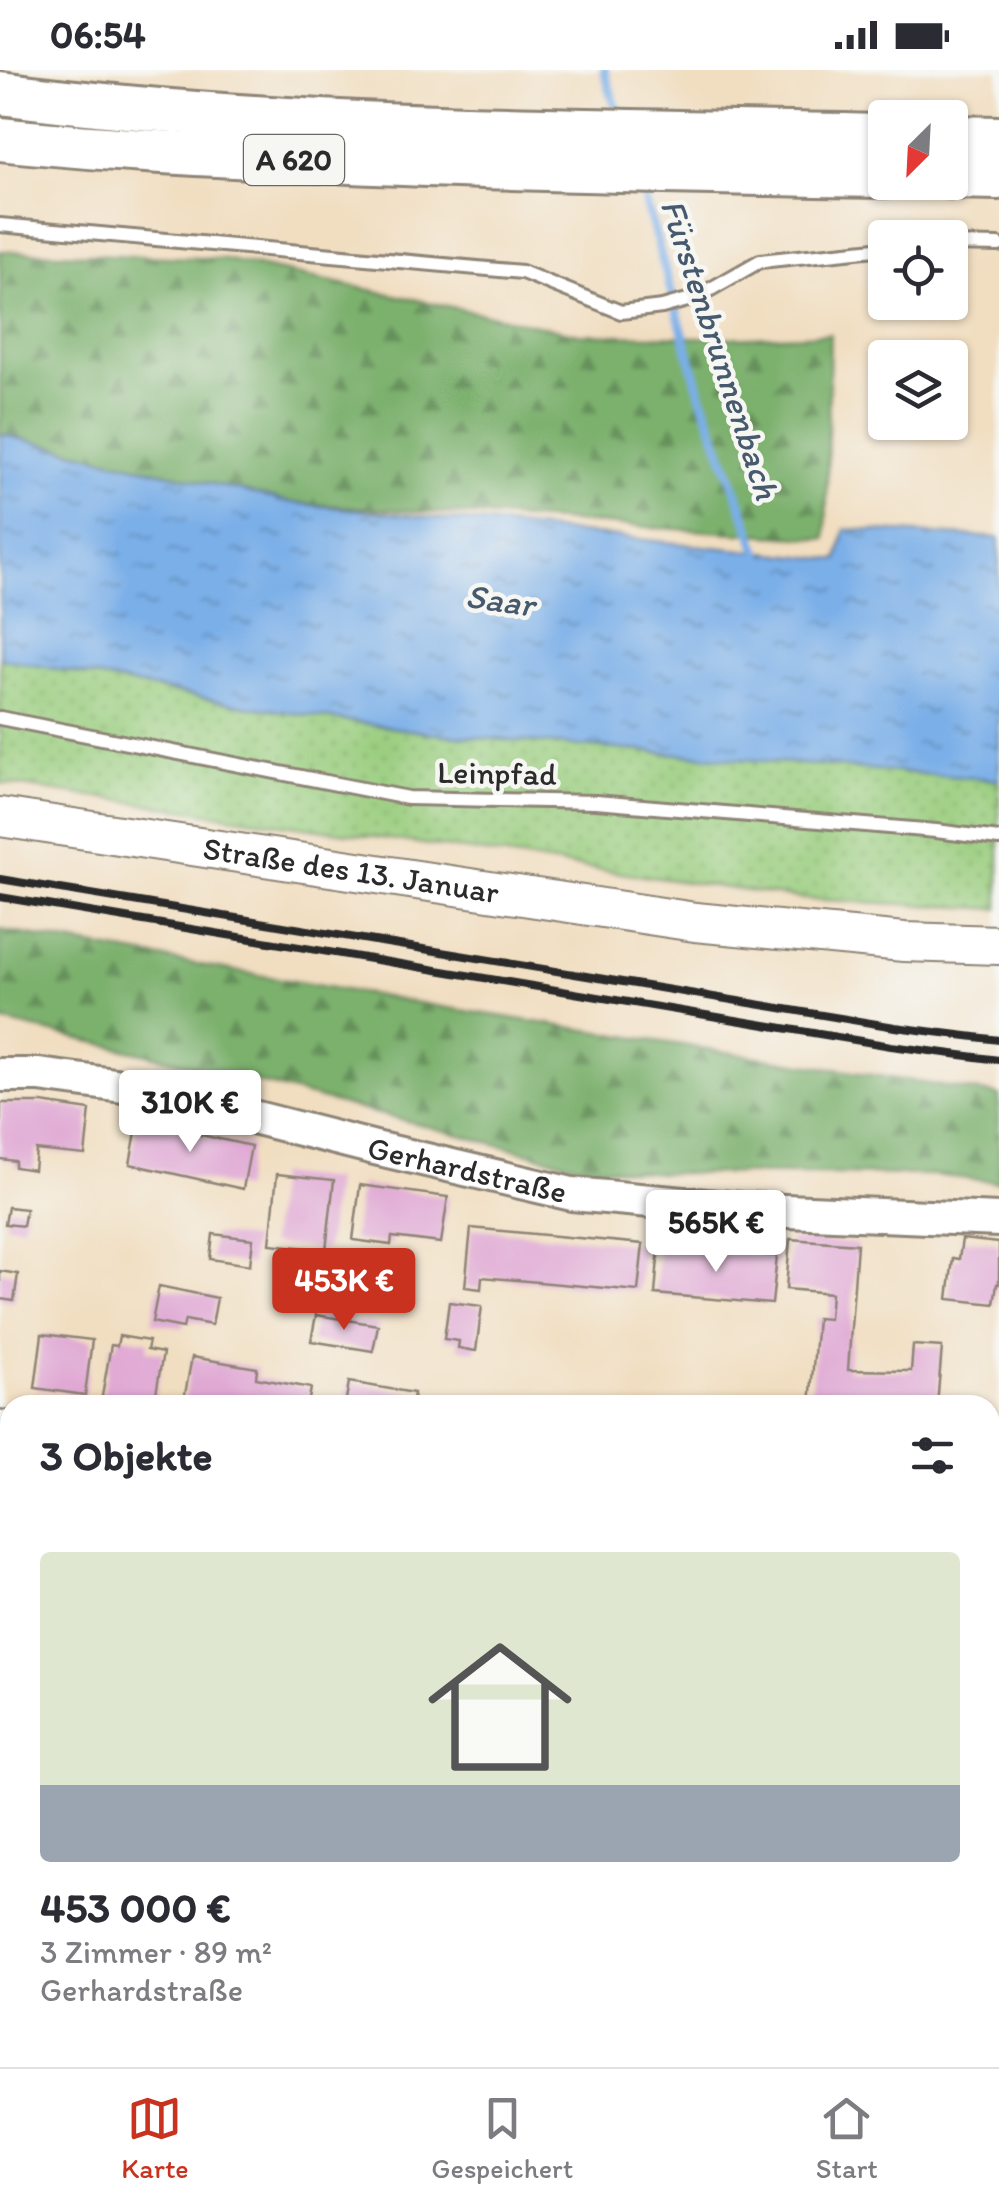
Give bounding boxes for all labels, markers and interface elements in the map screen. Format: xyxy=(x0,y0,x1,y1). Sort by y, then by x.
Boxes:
text: 06:54 xyxy=(50,12,146,58)
north arrow xyxy=(868,100,968,200)
map controls xyxy=(868,100,968,440)
road number: A 620 xyxy=(244,135,344,185)
water label: Fürstenbrunnenbach xyxy=(652,193,789,505)
button: locate xyxy=(868,220,968,320)
button: layers xyxy=(868,340,968,440)
water label: Saar xyxy=(463,574,541,626)
street label: Leinpfad xyxy=(437,753,558,793)
street label: Straße des 13. Januar xyxy=(201,829,501,911)
pin: 310K € xyxy=(109,1070,271,1155)
text: 310K € xyxy=(141,1083,239,1121)
street label: Gerhardstraße xyxy=(364,1128,570,1211)
pin: 565K € xyxy=(635,1190,797,1275)
text: 565K € xyxy=(668,1203,764,1241)
pin: 453K € xyxy=(263,1248,425,1333)
text: 453K € xyxy=(294,1261,394,1299)
icon: filters xyxy=(905,1428,960,1483)
text: 3 Objekte xyxy=(40,1430,213,1481)
icon: home xyxy=(410,1617,590,1797)
text: 453 000 € xyxy=(40,1882,231,1933)
text: 3 Zimmer · 89 m² xyxy=(40,1933,272,1971)
text: Gerhardstraße xyxy=(40,1971,243,2009)
tab: Karte xyxy=(121,2091,189,2185)
tab: Gespeichert xyxy=(431,2091,573,2185)
tab: Start xyxy=(816,2091,878,2185)

